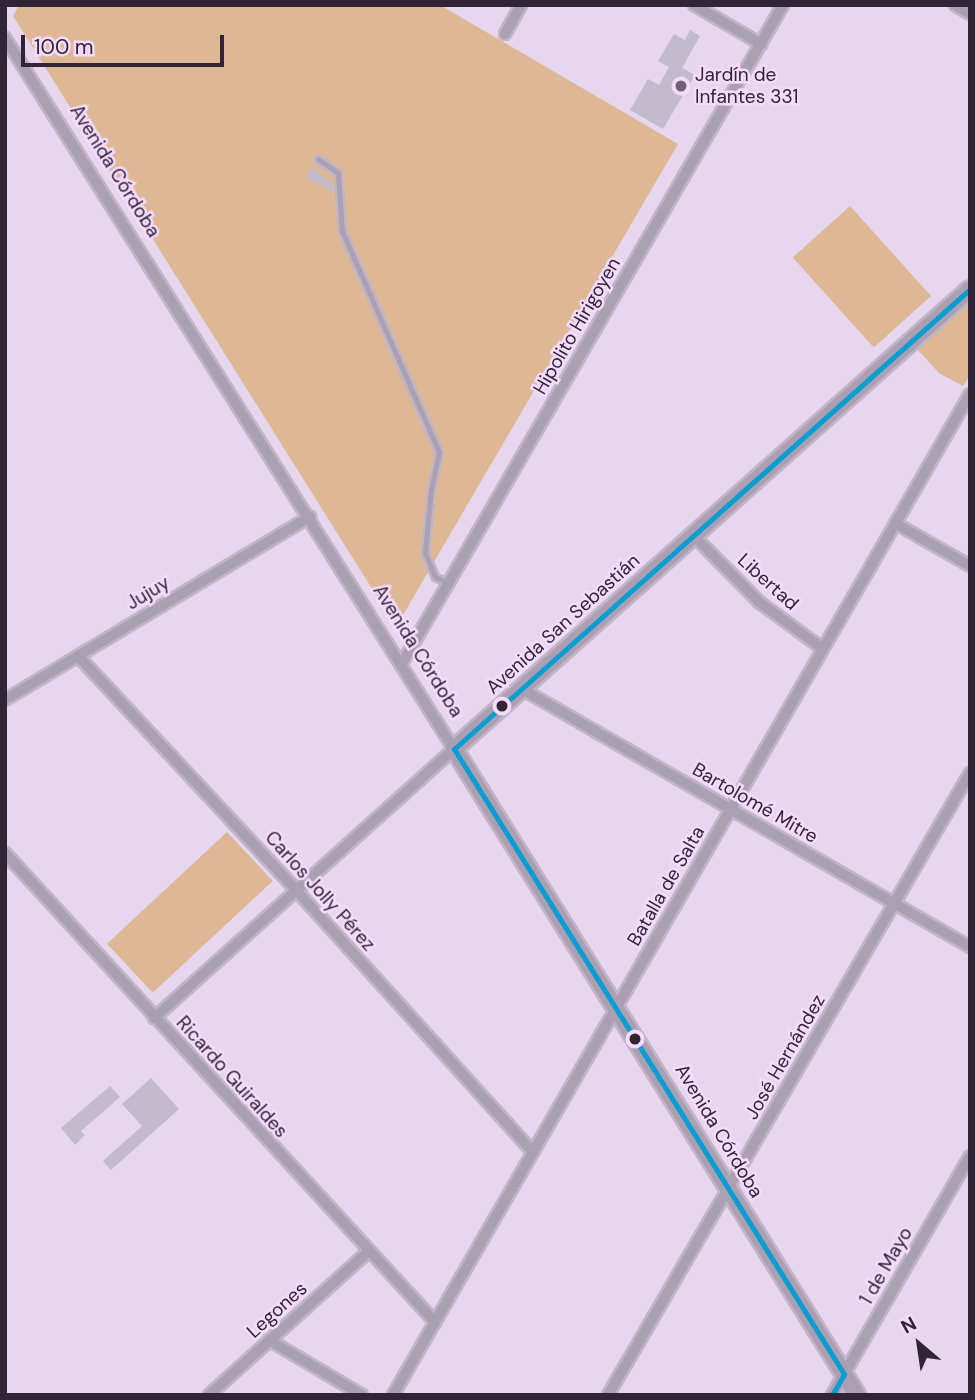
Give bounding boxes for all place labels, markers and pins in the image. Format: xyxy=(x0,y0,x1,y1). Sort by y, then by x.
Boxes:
place label: Jardín de Infantes 331 xyxy=(695,64,798,108)
marker: Jardín de Infantes 331 xyxy=(673,78,689,94)
unlabelled marker xyxy=(495,699,509,713)
unlabelled marker xyxy=(628,1032,642,1046)

